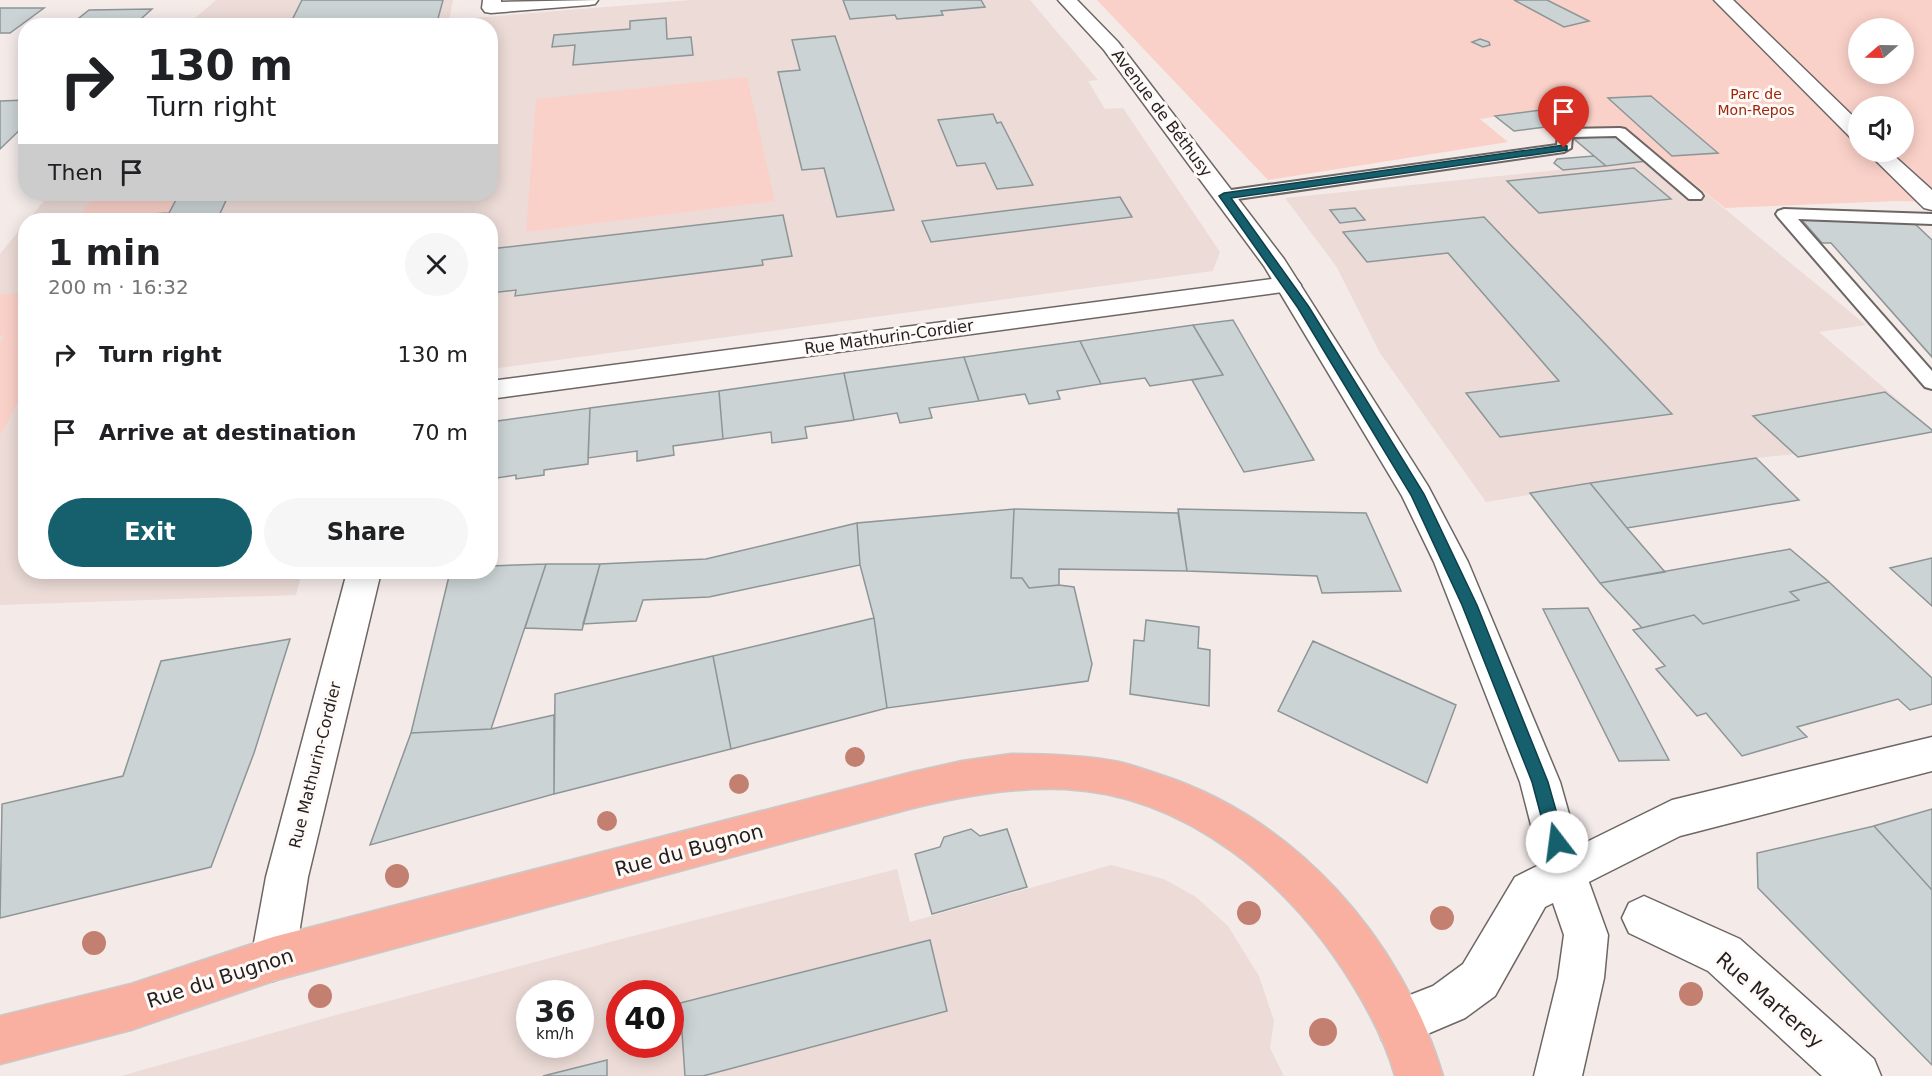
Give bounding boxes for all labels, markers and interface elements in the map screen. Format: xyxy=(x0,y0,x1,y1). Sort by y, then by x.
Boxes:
north arrow xyxy=(1848,18,1914,84)
map controls xyxy=(1848,18,1914,162)
text: 130 m xyxy=(147,41,293,90)
icon: right xyxy=(48,42,126,120)
street label: Avenue de Béthusy xyxy=(1108,45,1216,181)
pin xyxy=(1538,86,1589,148)
park label: Parc de Mon-Repos xyxy=(1717,86,1795,118)
text: Turn right xyxy=(147,91,276,122)
icon: arrive xyxy=(1547,95,1580,128)
button: sound xyxy=(1848,96,1914,162)
icon: arrive xyxy=(115,156,148,189)
text: Then xyxy=(48,160,103,185)
text: 1 min xyxy=(48,232,161,273)
button: close xyxy=(405,233,468,296)
text: 200 m · 16:32 xyxy=(48,275,189,299)
street label: Rue Mathurin-Cordier xyxy=(803,316,975,358)
icon: right xyxy=(48,338,81,371)
text: Turn right xyxy=(99,342,222,367)
text: 130 m xyxy=(398,342,468,367)
icon: arrive xyxy=(48,416,81,449)
text: Arrive at destination xyxy=(99,420,356,445)
text: 70 m xyxy=(412,420,468,445)
button: Exit xyxy=(48,498,252,567)
button: Share xyxy=(264,498,468,567)
street label: Rue Mathurin-Cordier xyxy=(285,679,345,850)
position arrow xyxy=(1525,810,1589,874)
street label: Rue du Bugnon xyxy=(612,819,766,881)
street label: Rue du Bugnon xyxy=(144,943,296,1013)
street label: Rue Marterey xyxy=(1712,947,1829,1053)
speed limit sign: 40 xyxy=(606,980,684,1058)
text: 36 xyxy=(534,994,576,1029)
text: km/h xyxy=(536,1025,574,1043)

